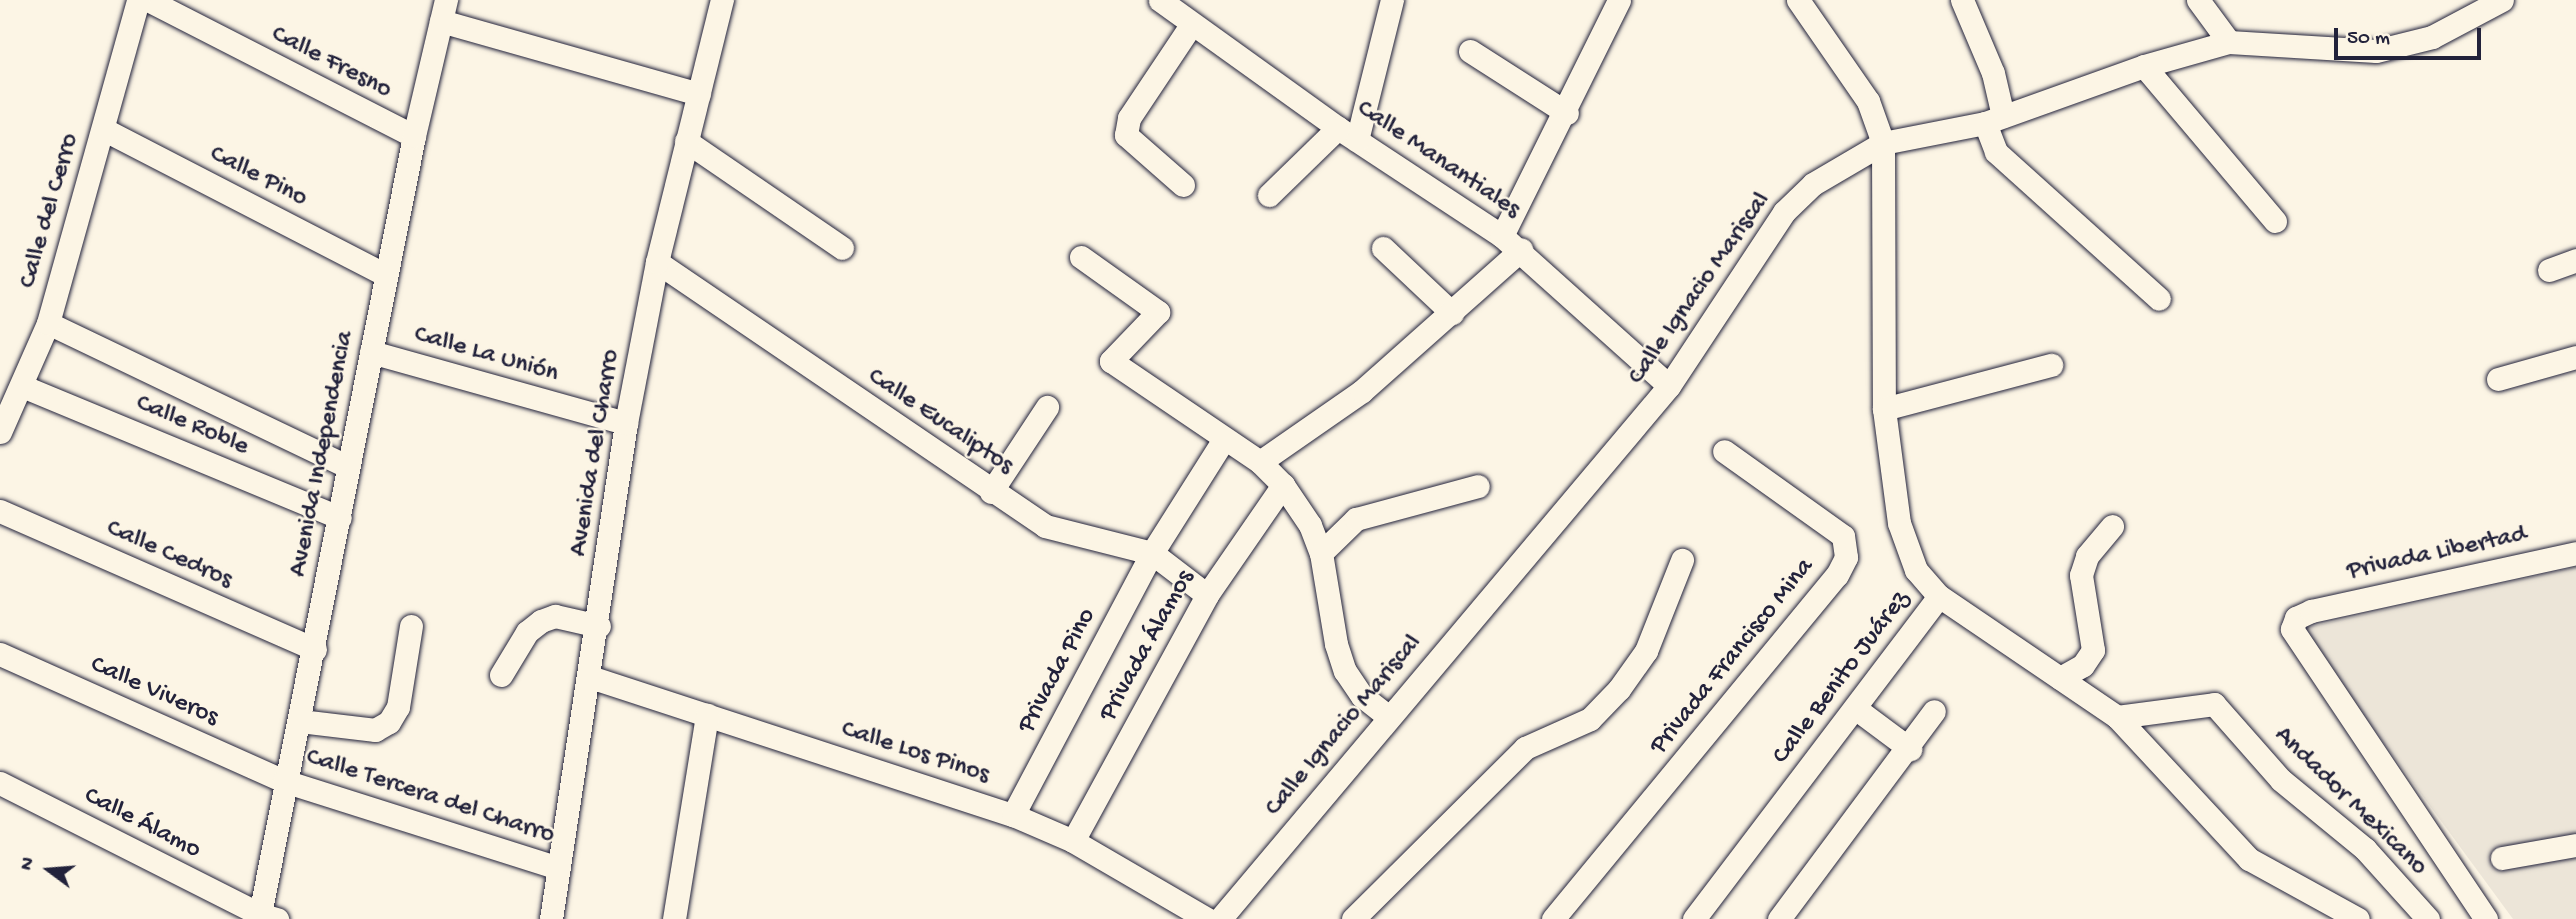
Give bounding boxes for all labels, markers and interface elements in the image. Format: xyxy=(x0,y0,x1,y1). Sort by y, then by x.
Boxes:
scale bar xyxy=(2338,14,2485,58)
street label: Calle Fresno xyxy=(266,19,396,107)
text: 50 m xyxy=(2347,27,2390,52)
street label: Calle Manantiales xyxy=(1350,94,1526,226)
street label: Calle del Cerro xyxy=(13,130,87,292)
street label: Calle Pino xyxy=(204,139,312,215)
street label: Calle Ignacio Mariscal xyxy=(1622,187,1778,391)
street label: Calle La Unión xyxy=(410,320,562,390)
street label: Avenida Independencia xyxy=(284,328,362,580)
street label: Avenida del Charro xyxy=(564,347,628,559)
street label: Calle Eucaliptos xyxy=(861,362,1019,482)
street label: Calle Roble xyxy=(131,388,253,464)
street label: Calle Cedros xyxy=(101,513,237,597)
street label: Privada Libertad xyxy=(2344,520,2530,588)
street label: Privada Francisco Mina xyxy=(1644,553,1822,761)
street label: Privada Álamos xyxy=(1094,565,1202,727)
street label: Calle Benito Juárez xyxy=(1767,585,1917,771)
street label: Privada Pino xyxy=(1012,603,1104,739)
street label: Calle Ignacio Mariscal xyxy=(1259,629,1429,823)
street label: Calle Viveros xyxy=(85,650,223,734)
street label: Calle Los Pinos xyxy=(837,714,993,792)
street label: Andador Mexicano xyxy=(2267,721,2433,883)
street label: Calle Tercera del Charro xyxy=(302,742,558,852)
street label: Calle Álamo xyxy=(78,781,206,867)
north arrow xyxy=(14,835,84,905)
text: N xyxy=(16,855,41,873)

